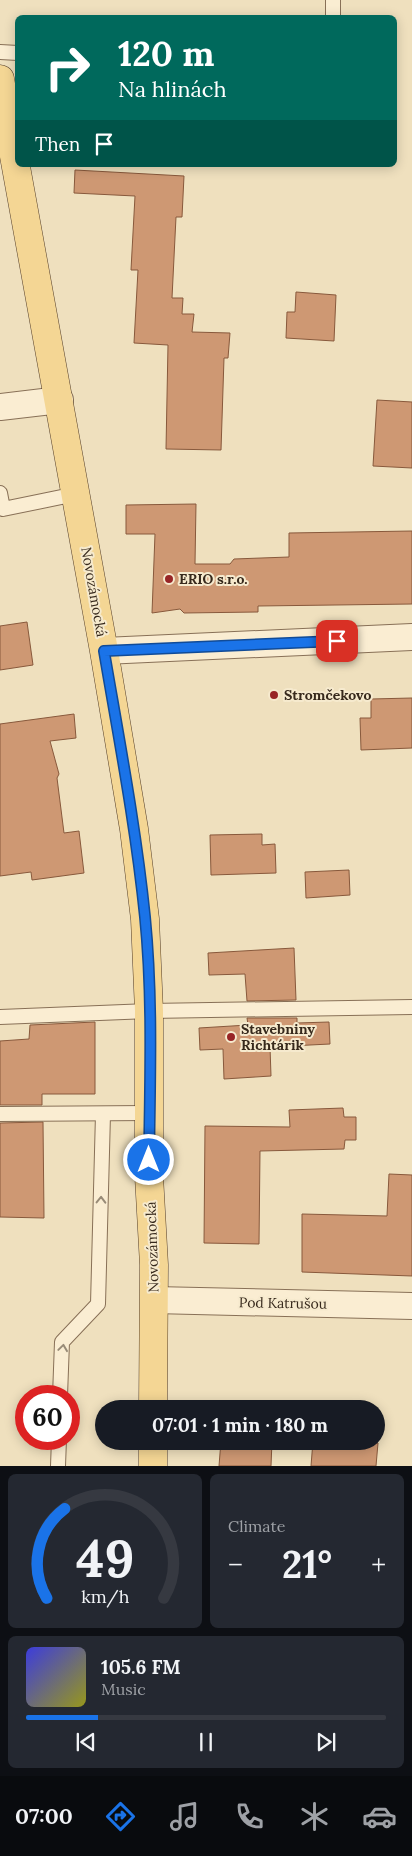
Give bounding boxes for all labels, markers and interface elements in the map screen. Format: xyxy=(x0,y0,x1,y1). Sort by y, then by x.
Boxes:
text: 120 m xyxy=(118,31,215,76)
icon: right xyxy=(35,35,100,100)
text: Na hlinách xyxy=(118,75,227,103)
icon: arrive xyxy=(90,130,118,158)
text: Then xyxy=(35,132,80,156)
street label: Novozámocká xyxy=(77,546,111,638)
place label: ERIO s.r.o. xyxy=(179,570,248,588)
marker: ERIO s.r.o. xyxy=(163,573,175,585)
pin xyxy=(316,620,358,662)
icon: arrive xyxy=(323,627,351,655)
place label: Stromčekovo xyxy=(284,686,371,704)
marker: Stromčekovo xyxy=(268,689,280,701)
place label: Stavebniny Richtárik xyxy=(241,1020,315,1054)
marker: Stavebniny Richtárik xyxy=(225,1031,237,1043)
position arrow xyxy=(122,1133,174,1185)
one-way arrow xyxy=(96,1195,106,1203)
street label: Novozámocká xyxy=(141,1201,163,1293)
street label: Pod Katrušou xyxy=(239,1293,327,1313)
one-way arrow xyxy=(57,1344,67,1352)
speed limit sign: 60 xyxy=(15,1385,80,1450)
text: 07:01 · 1 min · 180 m xyxy=(152,1413,328,1437)
text: Climate xyxy=(228,1516,285,1536)
text: 49 xyxy=(76,1525,134,1591)
text: 21° xyxy=(282,1540,332,1588)
text: − xyxy=(228,1547,243,1583)
text: + xyxy=(371,1547,386,1583)
text: km/h xyxy=(81,1585,129,1608)
text: 105.6 FM xyxy=(101,1655,181,1679)
text: Music xyxy=(101,1679,146,1699)
icon: previous xyxy=(72,1728,100,1756)
icon: pause xyxy=(192,1728,220,1756)
icon: next xyxy=(312,1728,340,1756)
icon: directions xyxy=(103,1799,138,1834)
icon: music xyxy=(167,1799,202,1834)
icon: phone xyxy=(232,1799,267,1834)
icon: climate xyxy=(297,1799,332,1834)
icon: car xyxy=(362,1799,397,1834)
text: 07:00 xyxy=(15,1802,73,1830)

